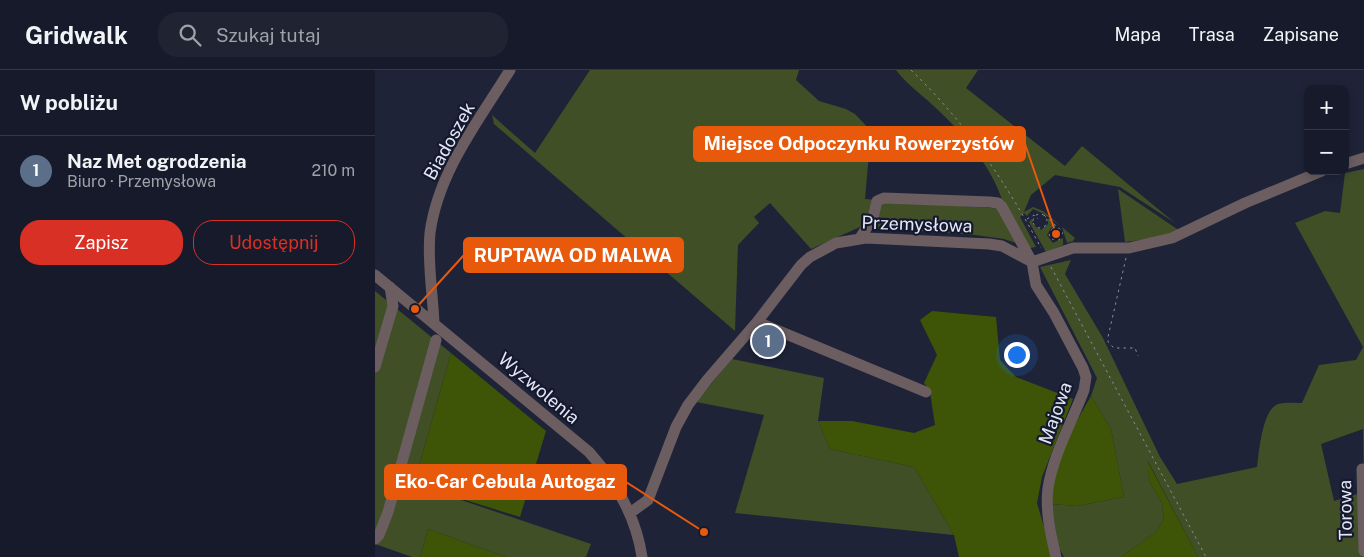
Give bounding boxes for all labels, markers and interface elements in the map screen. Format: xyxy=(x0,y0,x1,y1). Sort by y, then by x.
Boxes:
search box xyxy=(158,12,508,57)
text: Gridwalk xyxy=(25,21,128,49)
icon: search xyxy=(176,21,204,49)
text: Szukaj tutaj xyxy=(216,24,320,46)
text: Mapa xyxy=(1114,24,1161,45)
text: Trasa xyxy=(1189,24,1235,45)
text: Zapisane xyxy=(1263,24,1339,45)
map controls xyxy=(1304,85,1349,175)
button: + xyxy=(1304,85,1349,130)
text: W pobliżu xyxy=(20,90,118,115)
street label: Biadoszek xyxy=(419,99,479,183)
callout: Miejsce Odpoczynku Rowerzystów xyxy=(694,127,1025,161)
button: − xyxy=(1304,130,1349,175)
text: Miejsce Odpoczynku Rowerzystów xyxy=(703,132,1015,154)
text: Naz Met ogrodzenia xyxy=(67,150,247,172)
text: 1 xyxy=(33,161,39,180)
text: 210 m xyxy=(311,161,355,180)
text: Biuro · Przemysłowa xyxy=(67,172,216,191)
street label: Przemysłowa xyxy=(861,212,973,236)
button: Zapisz xyxy=(20,220,183,265)
button: Udostępnij xyxy=(193,220,355,265)
callout: RUPTAWA OD MALWA xyxy=(464,238,683,272)
text: RUPTAWA OD MALWA xyxy=(474,244,672,266)
pin: 1 xyxy=(752,322,784,360)
your location xyxy=(1004,342,1030,368)
street label: Wyzwolenia xyxy=(494,348,584,428)
street label: Majowa xyxy=(1034,379,1076,447)
callout: Eko-Car Cebula Autogaz xyxy=(385,465,626,499)
text: Eko-Car Cebula Autogaz xyxy=(394,470,616,492)
street label: Torowa xyxy=(1334,480,1356,540)

